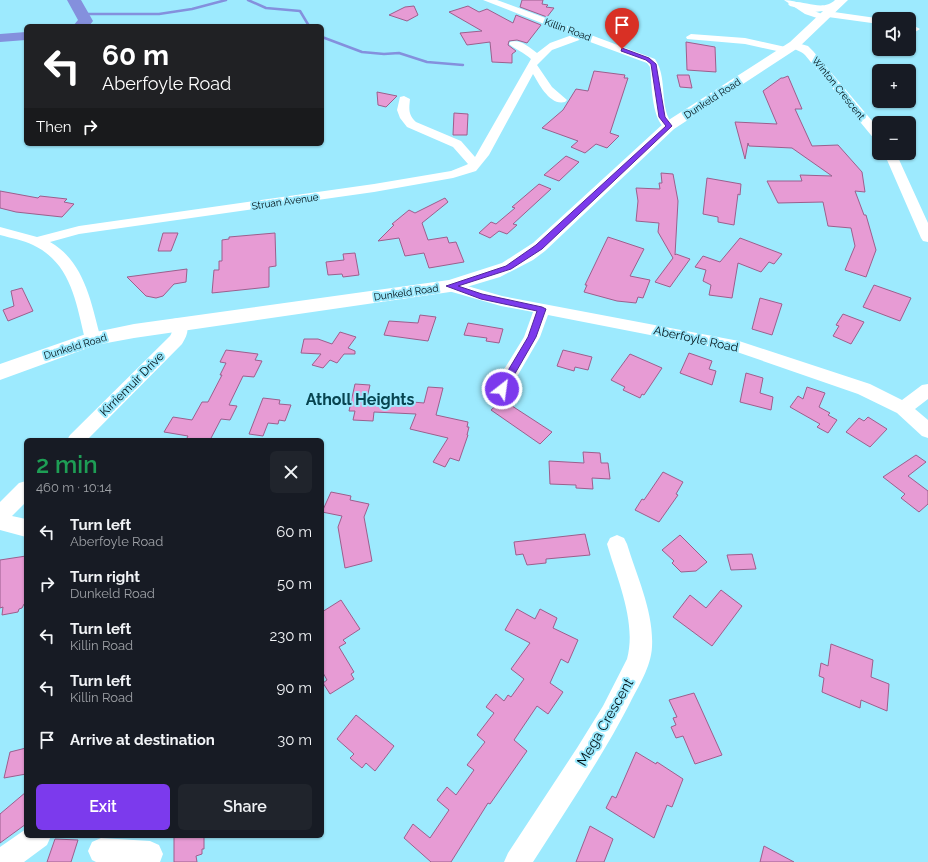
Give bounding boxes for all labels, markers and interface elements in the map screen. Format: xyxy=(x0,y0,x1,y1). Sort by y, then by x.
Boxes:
pin xyxy=(605,8,639,49)
map controls xyxy=(872,12,916,160)
button: sound xyxy=(872,12,916,56)
icon: arrive xyxy=(611,14,633,36)
street label: Killin Road xyxy=(543,16,593,43)
text: 60 m xyxy=(102,39,169,72)
icon: left xyxy=(36,40,88,92)
street label: Winton Crescent xyxy=(810,55,868,122)
button: + xyxy=(872,64,916,108)
text: Aberfoyle Road xyxy=(102,73,231,94)
street label: Dunkeld Road xyxy=(682,76,743,121)
icon: right xyxy=(79,116,101,138)
button: − xyxy=(872,116,916,160)
text: Then xyxy=(36,118,71,136)
street label: Struan Avenue xyxy=(251,191,319,212)
street label: Dunkeld Road xyxy=(373,283,439,302)
street label: Aberfoyle Road xyxy=(652,323,740,355)
street label: Dunkeld Road xyxy=(42,332,108,361)
street label: Kirriemuir Drive xyxy=(97,349,167,419)
position arrow xyxy=(481,368,523,410)
district label: Atholl Heights xyxy=(306,390,414,409)
text: 2 min xyxy=(36,450,98,479)
button: close xyxy=(270,451,312,493)
text: 460 m · 10:14 xyxy=(36,480,112,495)
text: Turn left xyxy=(70,516,131,534)
icon: left xyxy=(36,521,58,543)
text: 60 m xyxy=(276,523,312,541)
text: Aberfoyle Road xyxy=(70,534,163,549)
text: Turn right xyxy=(70,568,140,586)
icon: right xyxy=(36,573,58,595)
text: 50 m xyxy=(277,575,312,593)
text: Dunkeld Road xyxy=(70,586,155,601)
text: Turn left xyxy=(70,620,131,638)
icon: left xyxy=(36,625,58,647)
text: 230 m xyxy=(269,627,312,645)
text: Killin Road xyxy=(70,638,133,653)
text: Turn left xyxy=(70,672,131,690)
street label: Mega Crescent xyxy=(574,675,637,768)
icon: left xyxy=(36,677,58,699)
text: 90 m xyxy=(276,679,312,697)
text: Killin Road xyxy=(70,690,133,705)
icon: arrive xyxy=(36,729,58,751)
text: Arrive at destination xyxy=(70,731,215,749)
text: 30 m xyxy=(277,731,312,749)
button: Exit xyxy=(36,784,170,830)
button: Share xyxy=(178,784,312,830)

